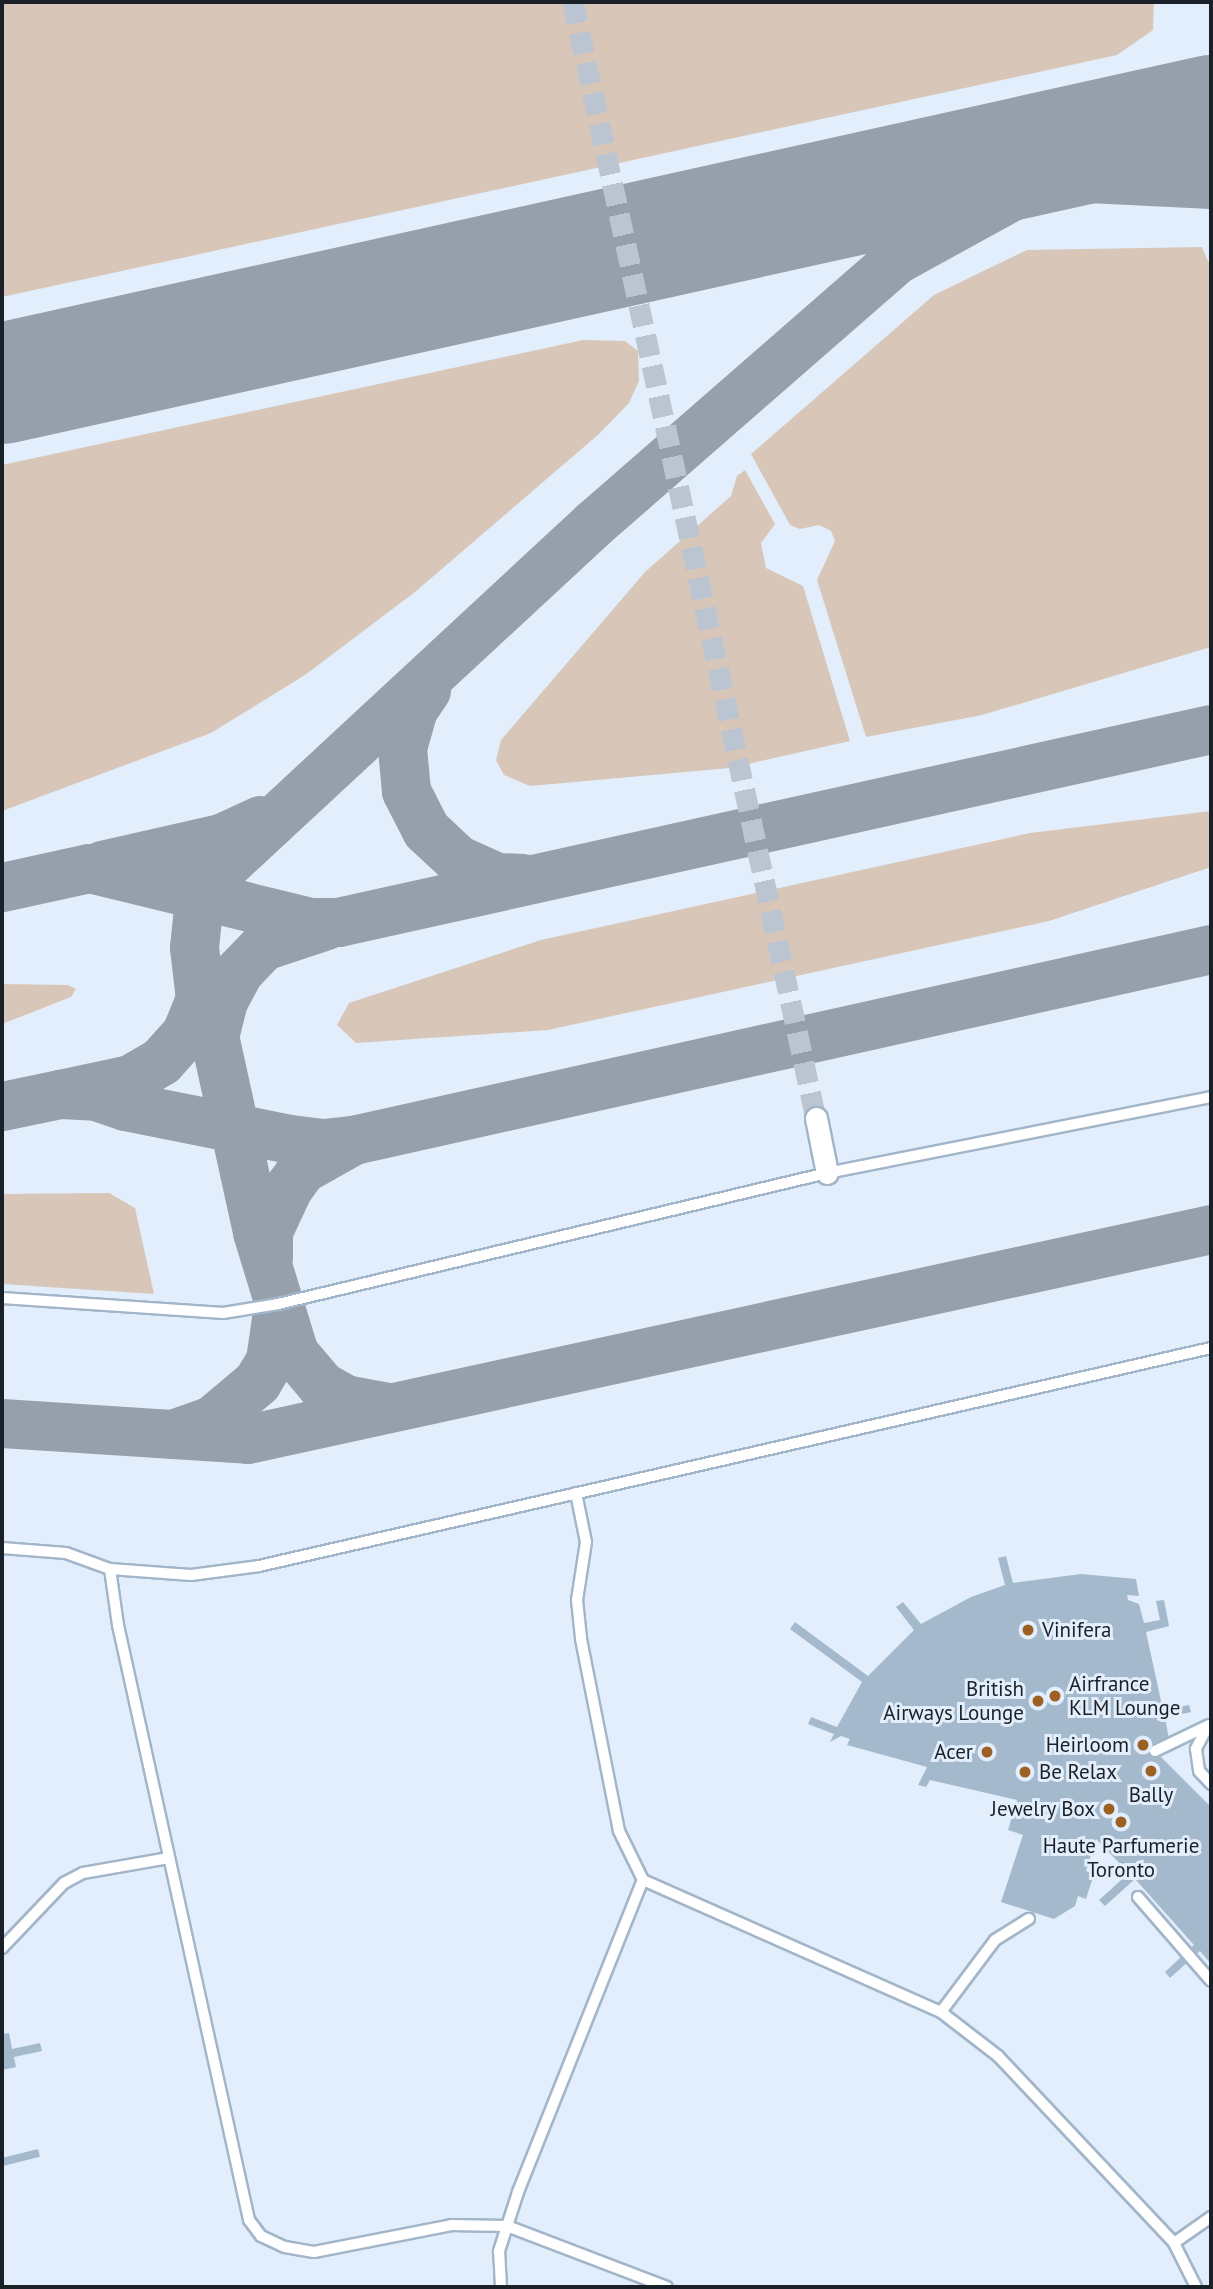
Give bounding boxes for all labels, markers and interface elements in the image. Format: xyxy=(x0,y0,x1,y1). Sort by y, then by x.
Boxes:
place label: Vinifera xyxy=(1042,1617,1111,1643)
marker: Vinifera xyxy=(1020,1622,1036,1638)
place label: Airfrance KLM Lounge xyxy=(1069,1671,1181,1721)
place label: British Airways Lounge xyxy=(883,1676,1024,1726)
marker: Airfrance KLM Lounge xyxy=(1047,1688,1063,1704)
marker: British Airways Lounge xyxy=(1030,1693,1046,1709)
place label: Heirloom xyxy=(1046,1732,1129,1758)
marker: Heirloom xyxy=(1135,1737,1151,1753)
place label: Acer xyxy=(934,1739,973,1765)
marker: Acer xyxy=(979,1744,995,1760)
place label: Be Relax xyxy=(1039,1759,1117,1785)
marker: Bally xyxy=(1143,1763,1159,1779)
marker: Be Relax xyxy=(1017,1764,1033,1780)
place label: Bally xyxy=(1129,1782,1173,1808)
place label: Jewelry Box xyxy=(990,1796,1095,1822)
marker: Jewelry Box xyxy=(1101,1801,1117,1817)
marker: Haute Parfumerie Toronto xyxy=(1113,1814,1129,1830)
place label: Haute Parfumerie Toronto xyxy=(1043,1833,1199,1883)

